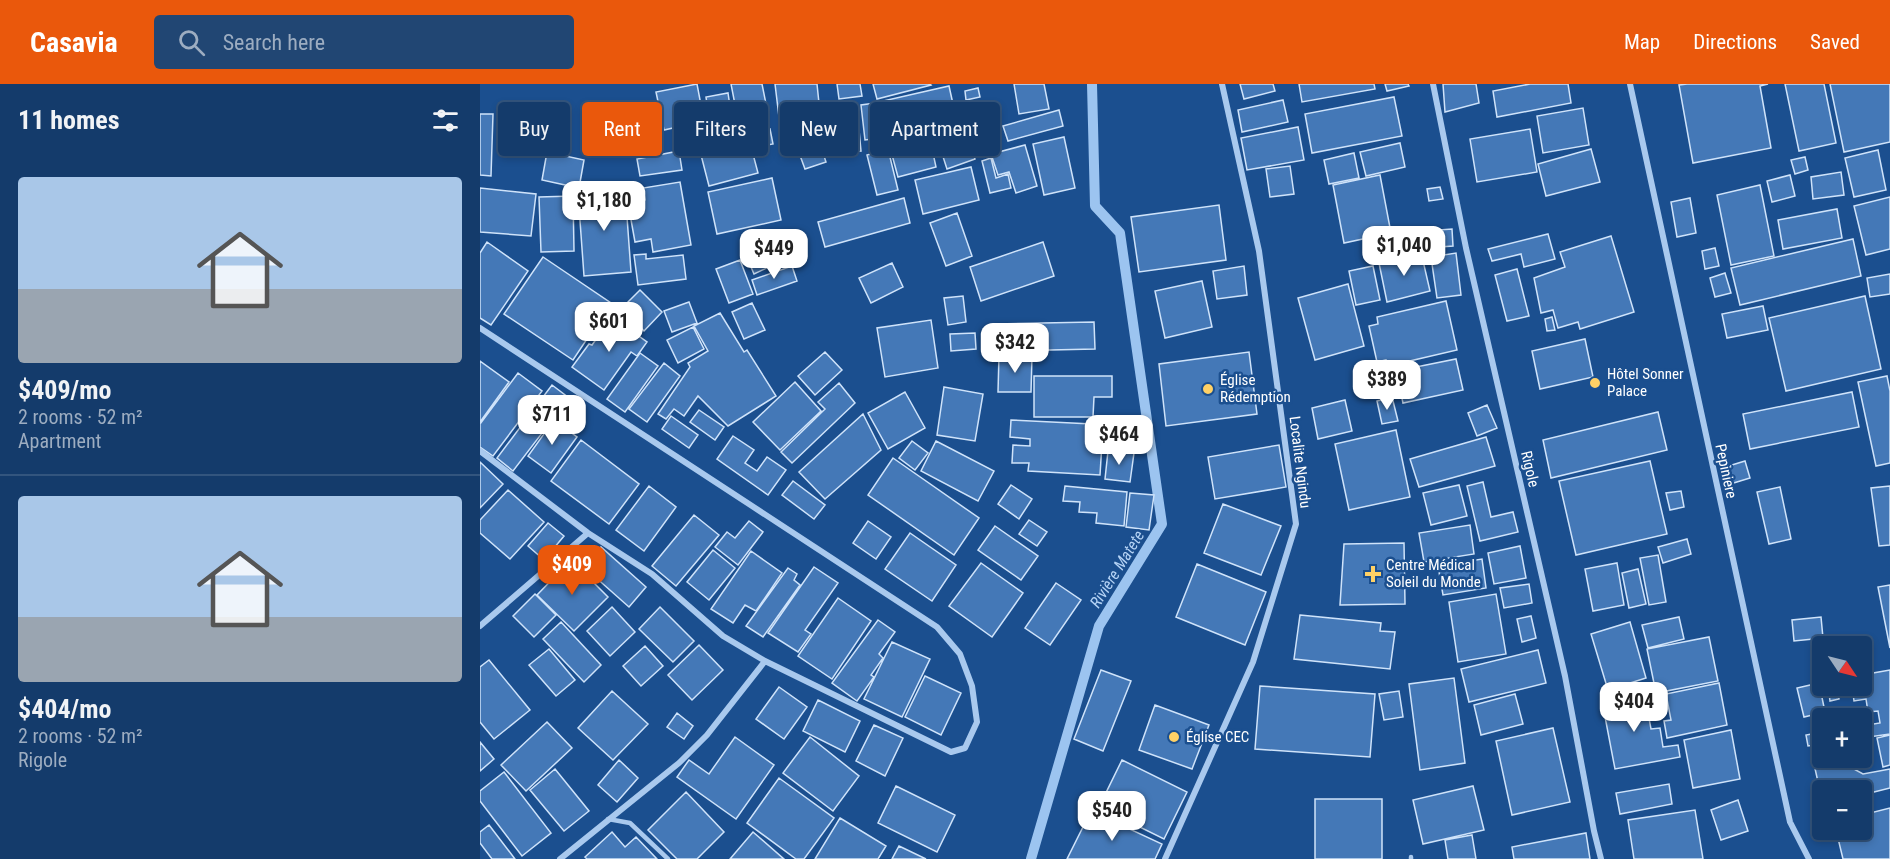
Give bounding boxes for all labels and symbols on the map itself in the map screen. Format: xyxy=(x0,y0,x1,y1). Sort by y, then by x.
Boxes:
pin: $1,180 xyxy=(555,181,653,232)
pin: $1,040 xyxy=(1355,226,1453,277)
pin: $449 xyxy=(738,229,810,280)
pin: $601 xyxy=(573,302,645,353)
pin: $342 xyxy=(979,323,1051,374)
pin: $389 xyxy=(1351,360,1423,411)
place label: Hôtel Sonner Palace xyxy=(1607,365,1684,400)
place label: Église Rédemption xyxy=(1220,371,1291,406)
marker: Hôtel Sonner Palace xyxy=(1588,376,1602,390)
marker: Église Rédemption xyxy=(1201,382,1215,396)
pin: $711 xyxy=(516,395,588,446)
pin: $464 xyxy=(1083,415,1155,466)
street label: Localite Ngindu xyxy=(1285,415,1315,509)
street label: Pepiniere xyxy=(1711,442,1741,500)
street label: Rigole xyxy=(1517,449,1543,489)
water label: Rivière Matete xyxy=(1086,527,1148,611)
pin: $409 xyxy=(536,545,608,596)
place label: Centre Médical Soleil du Monde xyxy=(1386,556,1481,591)
marker: Centre Médical Soleil du Monde xyxy=(1364,565,1382,583)
north arrow xyxy=(1812,636,1872,696)
pin: $404 xyxy=(1598,682,1670,733)
place label: Église CEC xyxy=(1186,728,1249,746)
marker: Église CEC xyxy=(1167,730,1181,744)
pin: $540 xyxy=(1076,791,1148,842)

